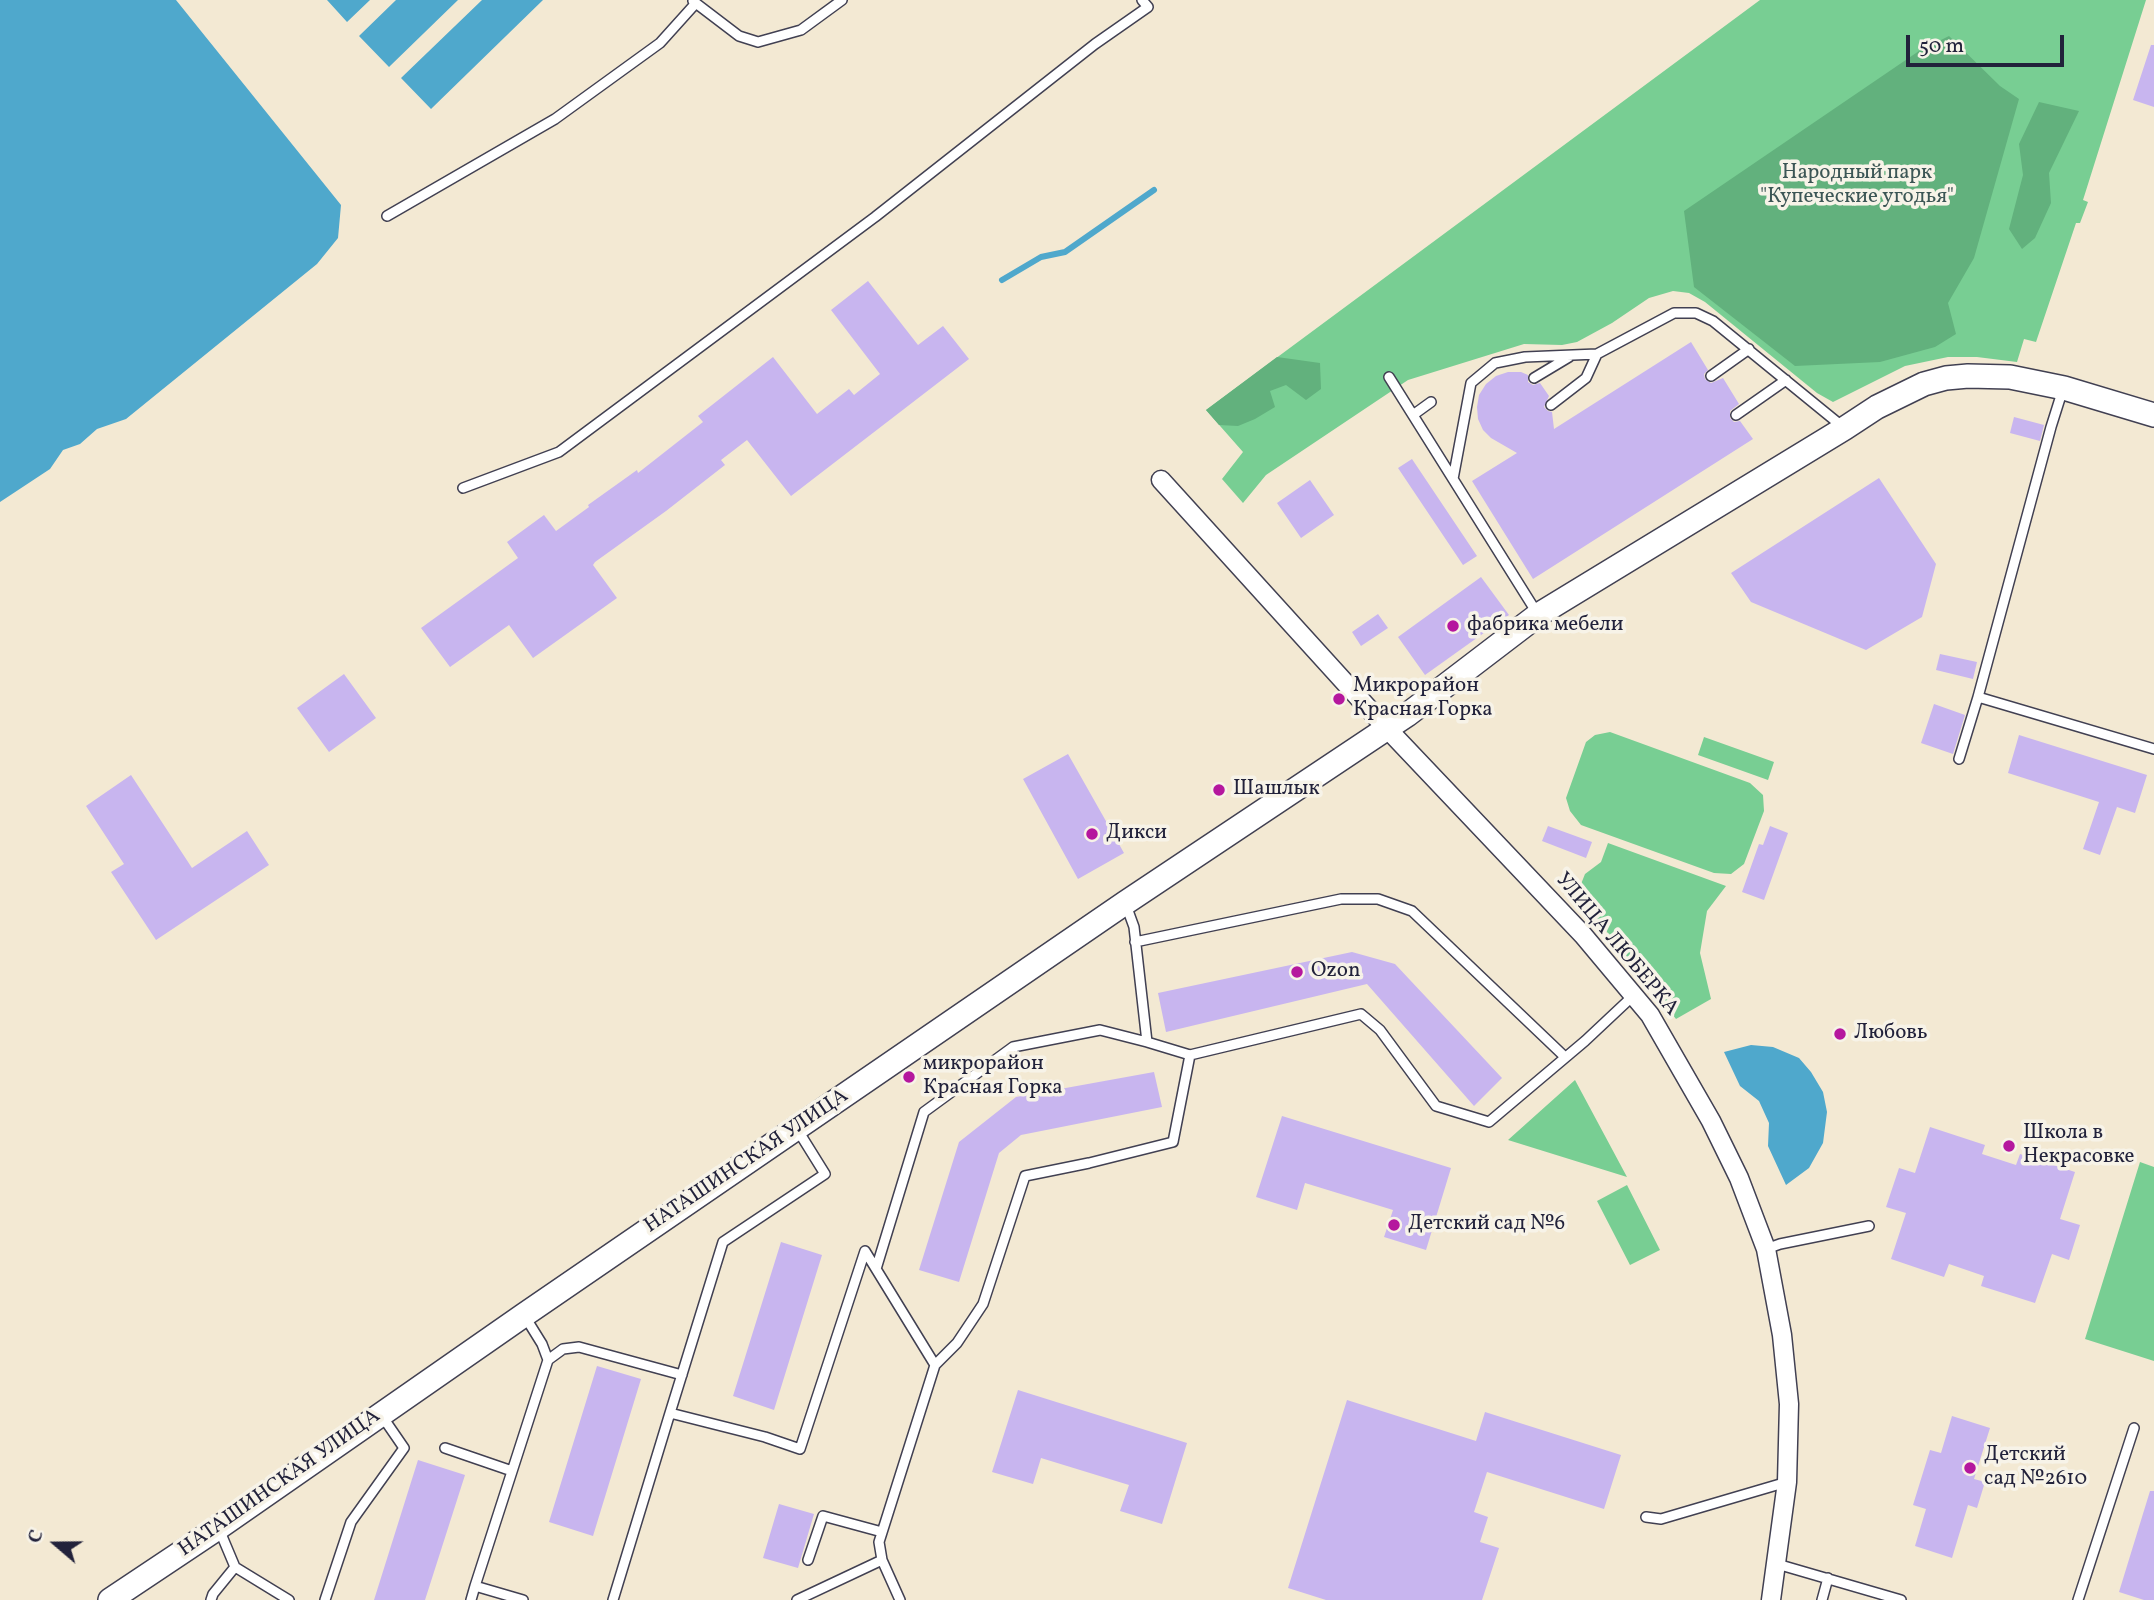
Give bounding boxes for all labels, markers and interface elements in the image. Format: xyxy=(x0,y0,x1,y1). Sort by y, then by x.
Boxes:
scale bar xyxy=(1909,21,2066,65)
text: 50 m xyxy=(1919,32,1964,61)
park label: Народный парк "Купеческие угодья" xyxy=(1760,161,1954,211)
place label: фабрика мебели xyxy=(1467,613,1624,639)
marker: фабрика мебели xyxy=(1445,618,1461,634)
place label: Микрорайон Красная Горка xyxy=(1353,674,1493,724)
marker: Микрорайон Красная Горка xyxy=(1331,691,1347,707)
place label: Шашлык xyxy=(1233,777,1320,803)
marker: Шашлык xyxy=(1211,782,1227,798)
place label: Дикси xyxy=(1106,821,1167,847)
marker: Дикси xyxy=(1084,826,1100,842)
street label: УЛИЦА ЛЮБЕРКА xyxy=(1549,868,1683,1022)
place label: Ozon xyxy=(1311,959,1361,985)
marker: Ozon xyxy=(1289,964,1305,980)
place label: Любовь xyxy=(1854,1021,1928,1047)
marker: Любовь xyxy=(1832,1026,1848,1042)
place label: микрорайон Красная Горка xyxy=(923,1052,1063,1102)
marker: микрорайон Красная Горка xyxy=(901,1069,917,1085)
street label: НАТАШИНСКАЯ УЛИЦА xyxy=(640,1084,854,1240)
place label: Школа в Некрасовке xyxy=(2023,1121,2134,1171)
marker: Школа в Некрасовке xyxy=(2001,1138,2017,1154)
place label: Детский сад №6 xyxy=(1408,1212,1565,1238)
marker: Детский сад №6 xyxy=(1386,1217,1402,1233)
street label: НАТАШИНСКАЯ УЛИЦА xyxy=(174,1405,386,1563)
place label: Детский сад №2610 xyxy=(1984,1443,2087,1493)
marker: Детский сад №2610 xyxy=(1962,1460,1978,1476)
north arrow xyxy=(21,1509,91,1579)
text: С xyxy=(22,1527,51,1547)

